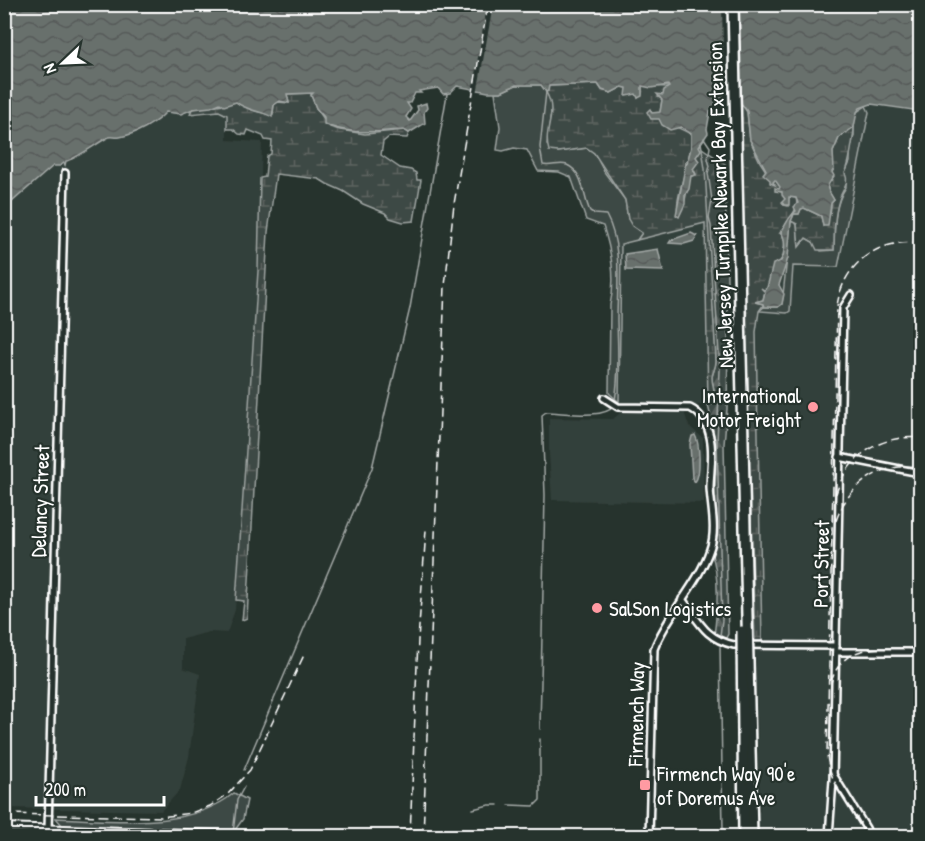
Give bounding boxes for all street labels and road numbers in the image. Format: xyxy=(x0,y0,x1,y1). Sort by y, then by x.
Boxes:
street label: New Jersey Turnpike Newark Bay Extension xyxy=(700,42,740,368)
street label: Delancy Street xyxy=(24,444,56,558)
street label: Port Street xyxy=(806,519,836,608)
street label: Firmench Way xyxy=(621,661,651,768)

